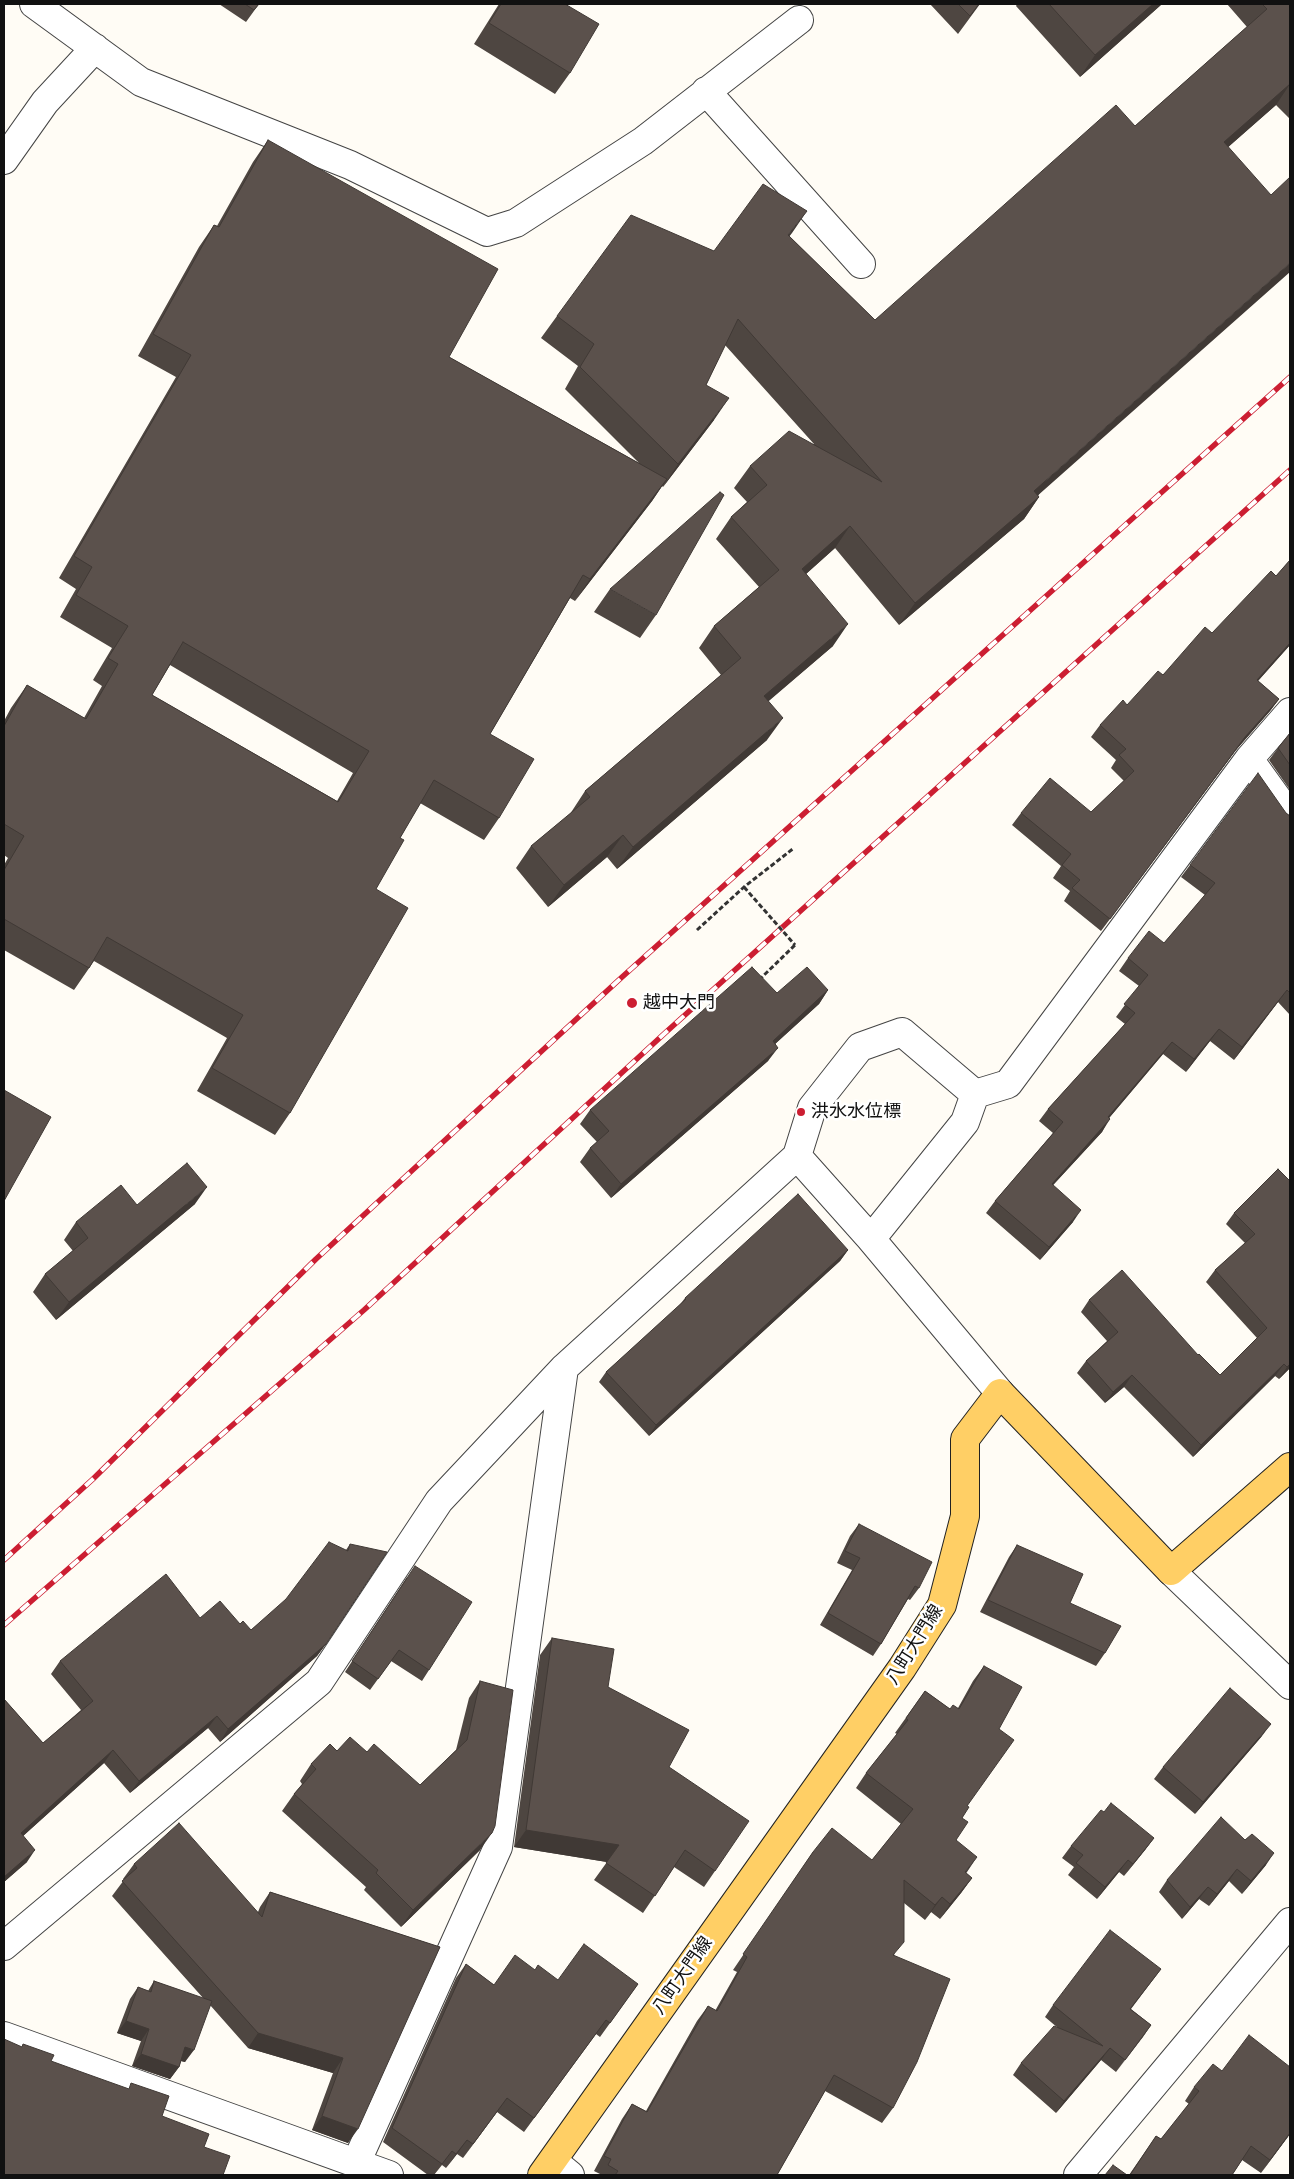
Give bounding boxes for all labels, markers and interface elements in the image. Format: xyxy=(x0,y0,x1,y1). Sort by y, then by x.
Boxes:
place label: 越中大門 xyxy=(643,992,715,1014)
marker: 越中大門 xyxy=(625,996,639,1010)
place label: 洪水水位標 xyxy=(811,1101,901,1123)
marker: 洪水水位標 xyxy=(795,1106,807,1118)
street label: 八町大門線 xyxy=(882,1601,948,1689)
street label: 八町大門線 xyxy=(648,1933,718,2019)

